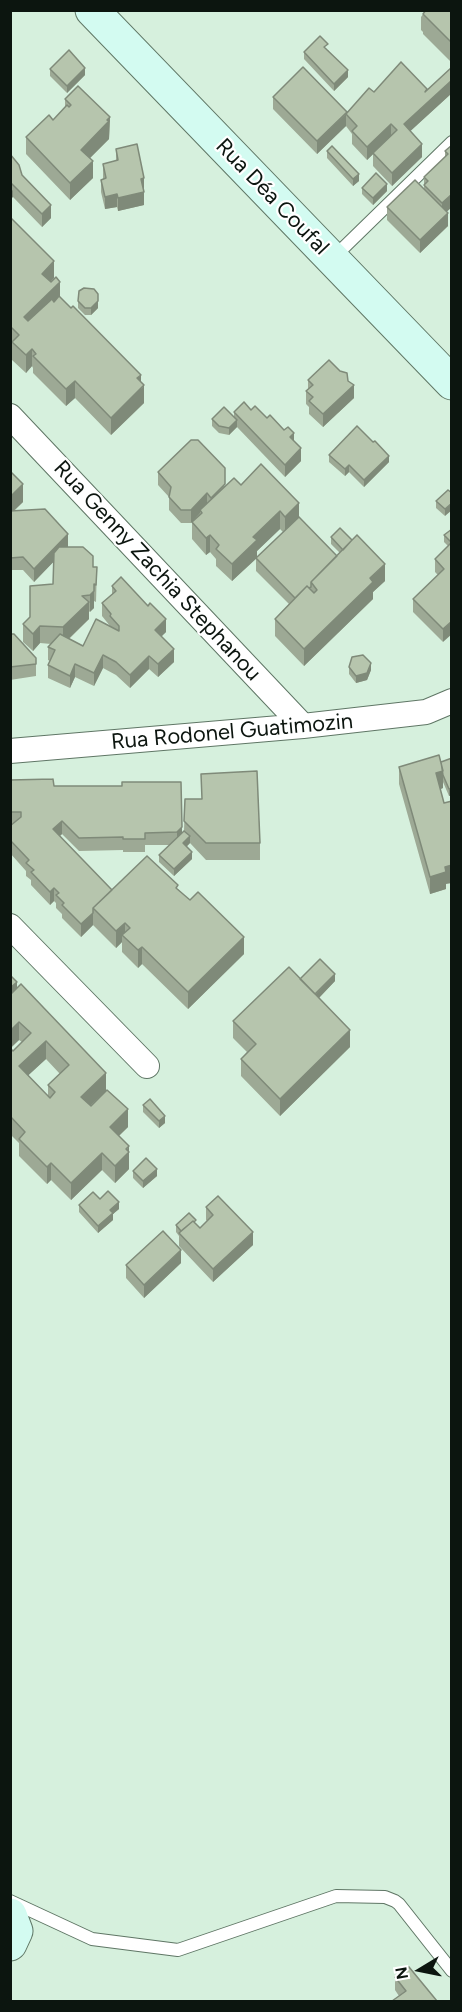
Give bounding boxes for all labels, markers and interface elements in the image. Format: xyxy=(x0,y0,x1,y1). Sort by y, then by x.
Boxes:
street label: Rua Déa Coufal xyxy=(210,133,334,261)
street label: Rua Genny Zachia Stephanou xyxy=(48,455,266,687)
street label: Rua Rodonel Guatimozin xyxy=(110,708,354,756)
north arrow xyxy=(390,1940,450,2000)
text: N xyxy=(391,1965,412,1981)

